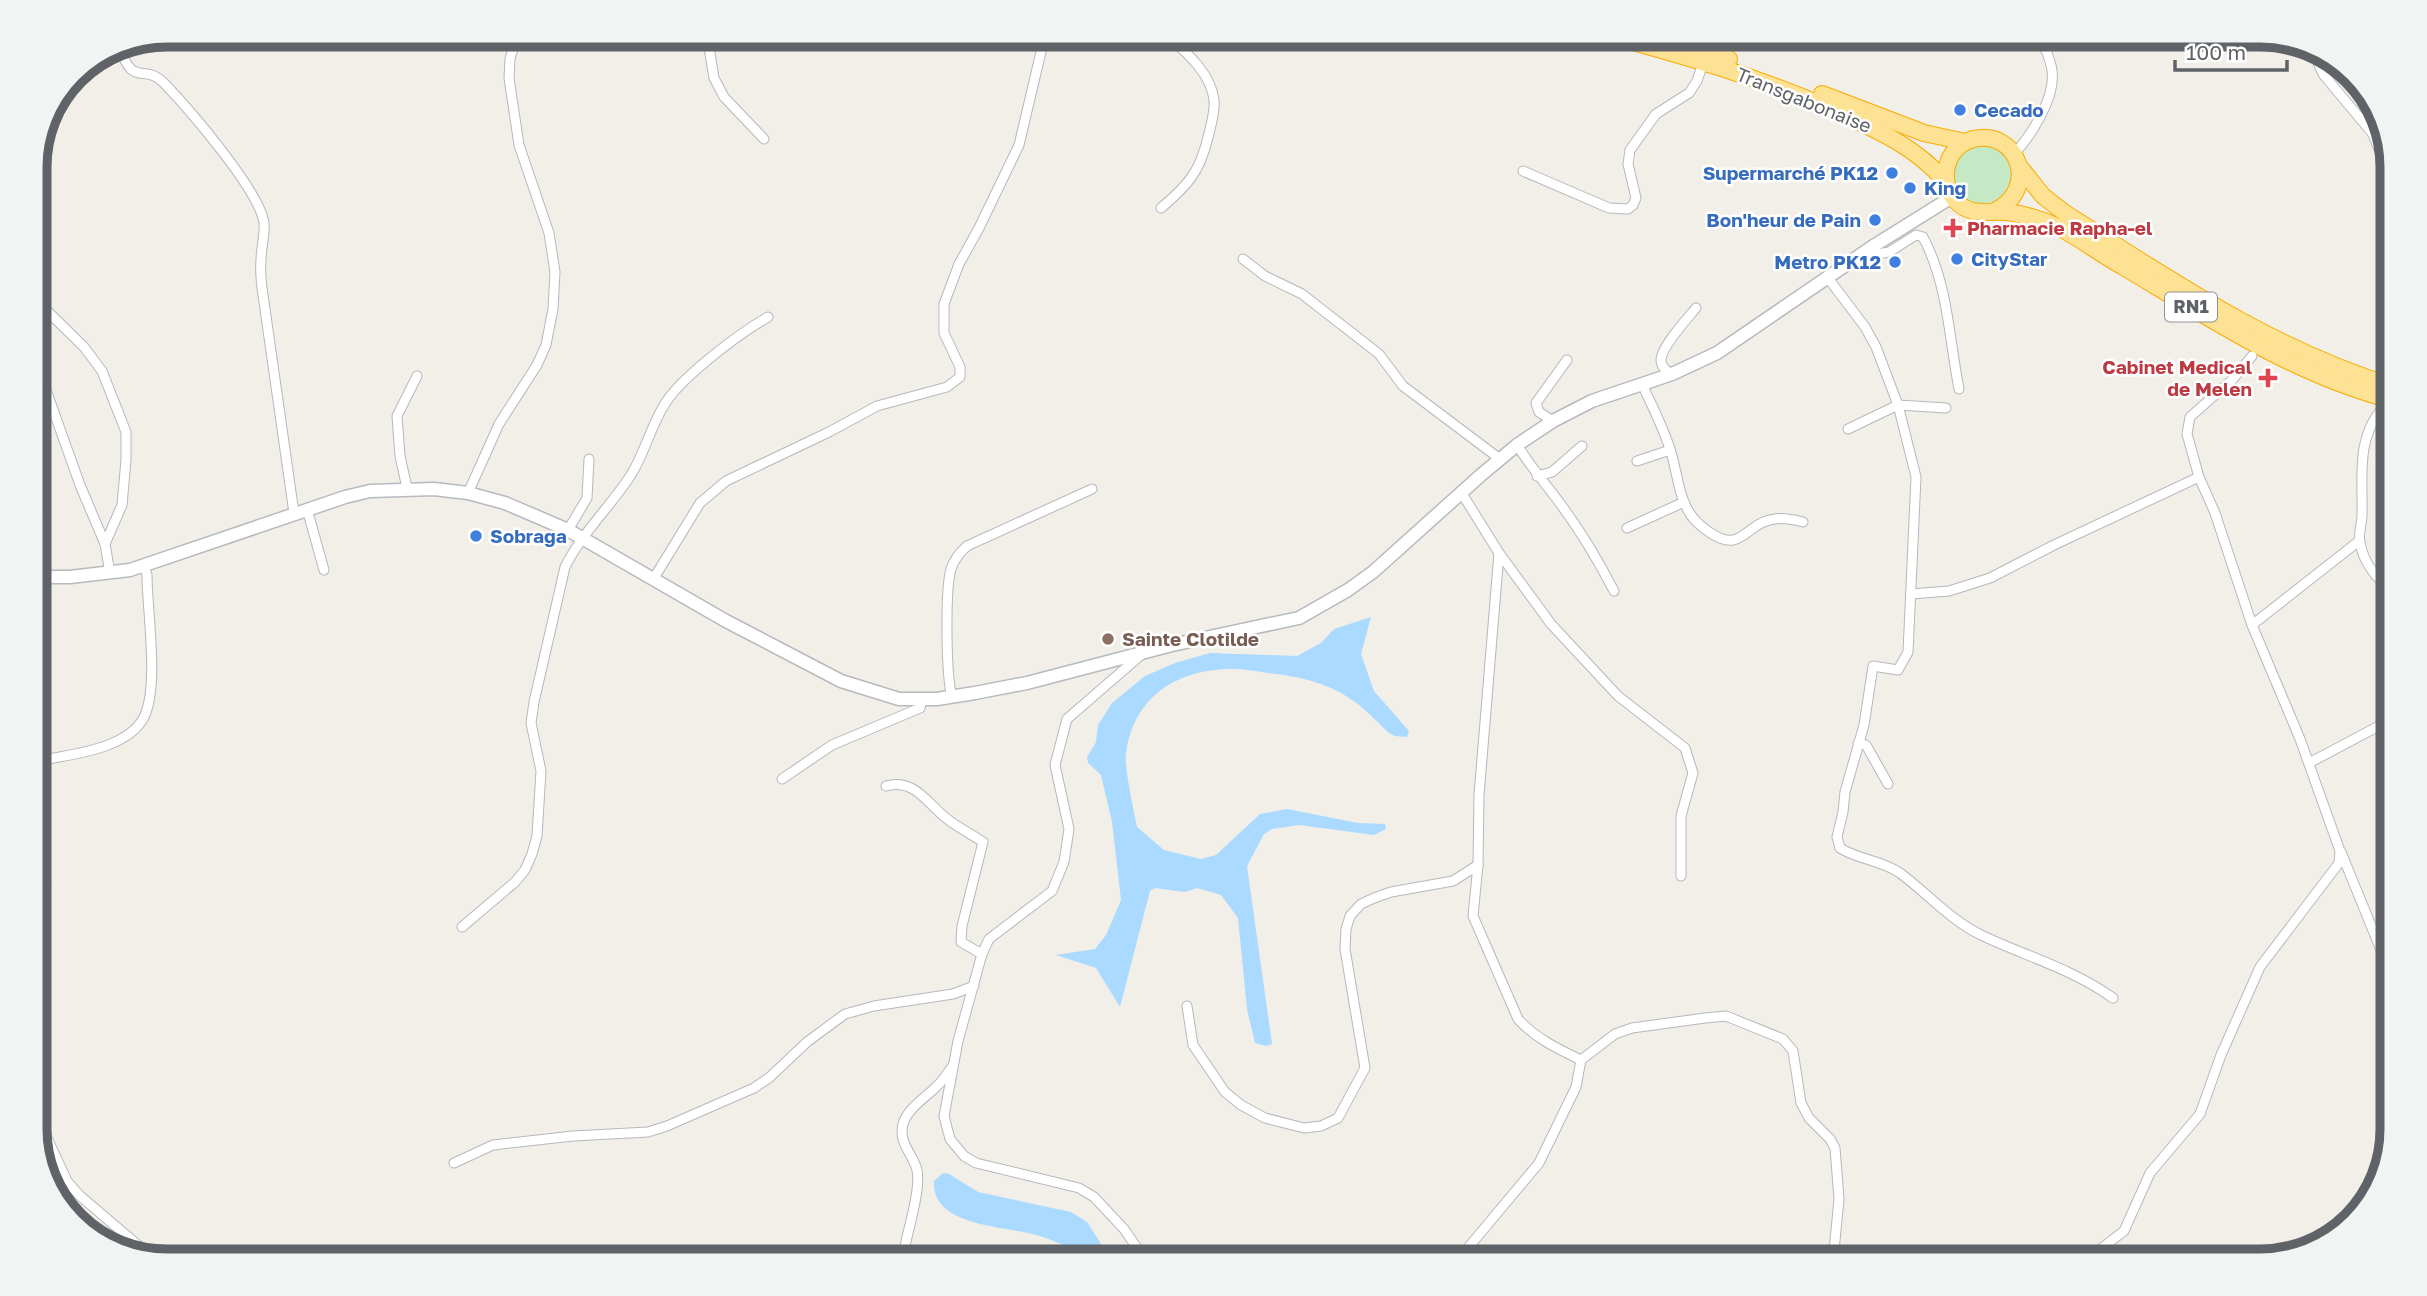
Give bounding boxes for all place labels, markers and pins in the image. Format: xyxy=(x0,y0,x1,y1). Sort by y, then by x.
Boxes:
place label: Cecado xyxy=(1974,98,2044,121)
marker: Cecado xyxy=(1952,102,1968,118)
place label: Supermarché PK12 xyxy=(1703,161,1878,184)
marker: Supermarché PK12 xyxy=(1884,165,1900,181)
place label: King xyxy=(1924,176,1966,199)
marker: King xyxy=(1902,180,1918,196)
place label: Bon'heur de Pain xyxy=(1706,208,1861,231)
marker: Bon'heur de Pain xyxy=(1867,212,1883,228)
place label: Pharmacie Rapha-el xyxy=(1967,216,2152,239)
marker: Pharmacie Rapha-el xyxy=(1945,220,1961,236)
place label: CityStar xyxy=(1971,247,2048,270)
place label: Metro PK12 xyxy=(1774,250,1881,273)
marker: CityStar xyxy=(1949,251,1965,267)
marker: Metro PK12 xyxy=(1887,254,1903,270)
place label: Cabinet Medical de Melen xyxy=(2102,355,2252,400)
marker: Cabinet Medical de Melen xyxy=(2258,368,2278,388)
place label: Sobraga xyxy=(490,524,567,547)
marker: Sobraga xyxy=(468,528,484,544)
place label: Sainte Clotilde xyxy=(1122,627,1259,650)
marker: Sainte Clotilde xyxy=(1100,631,1116,647)

